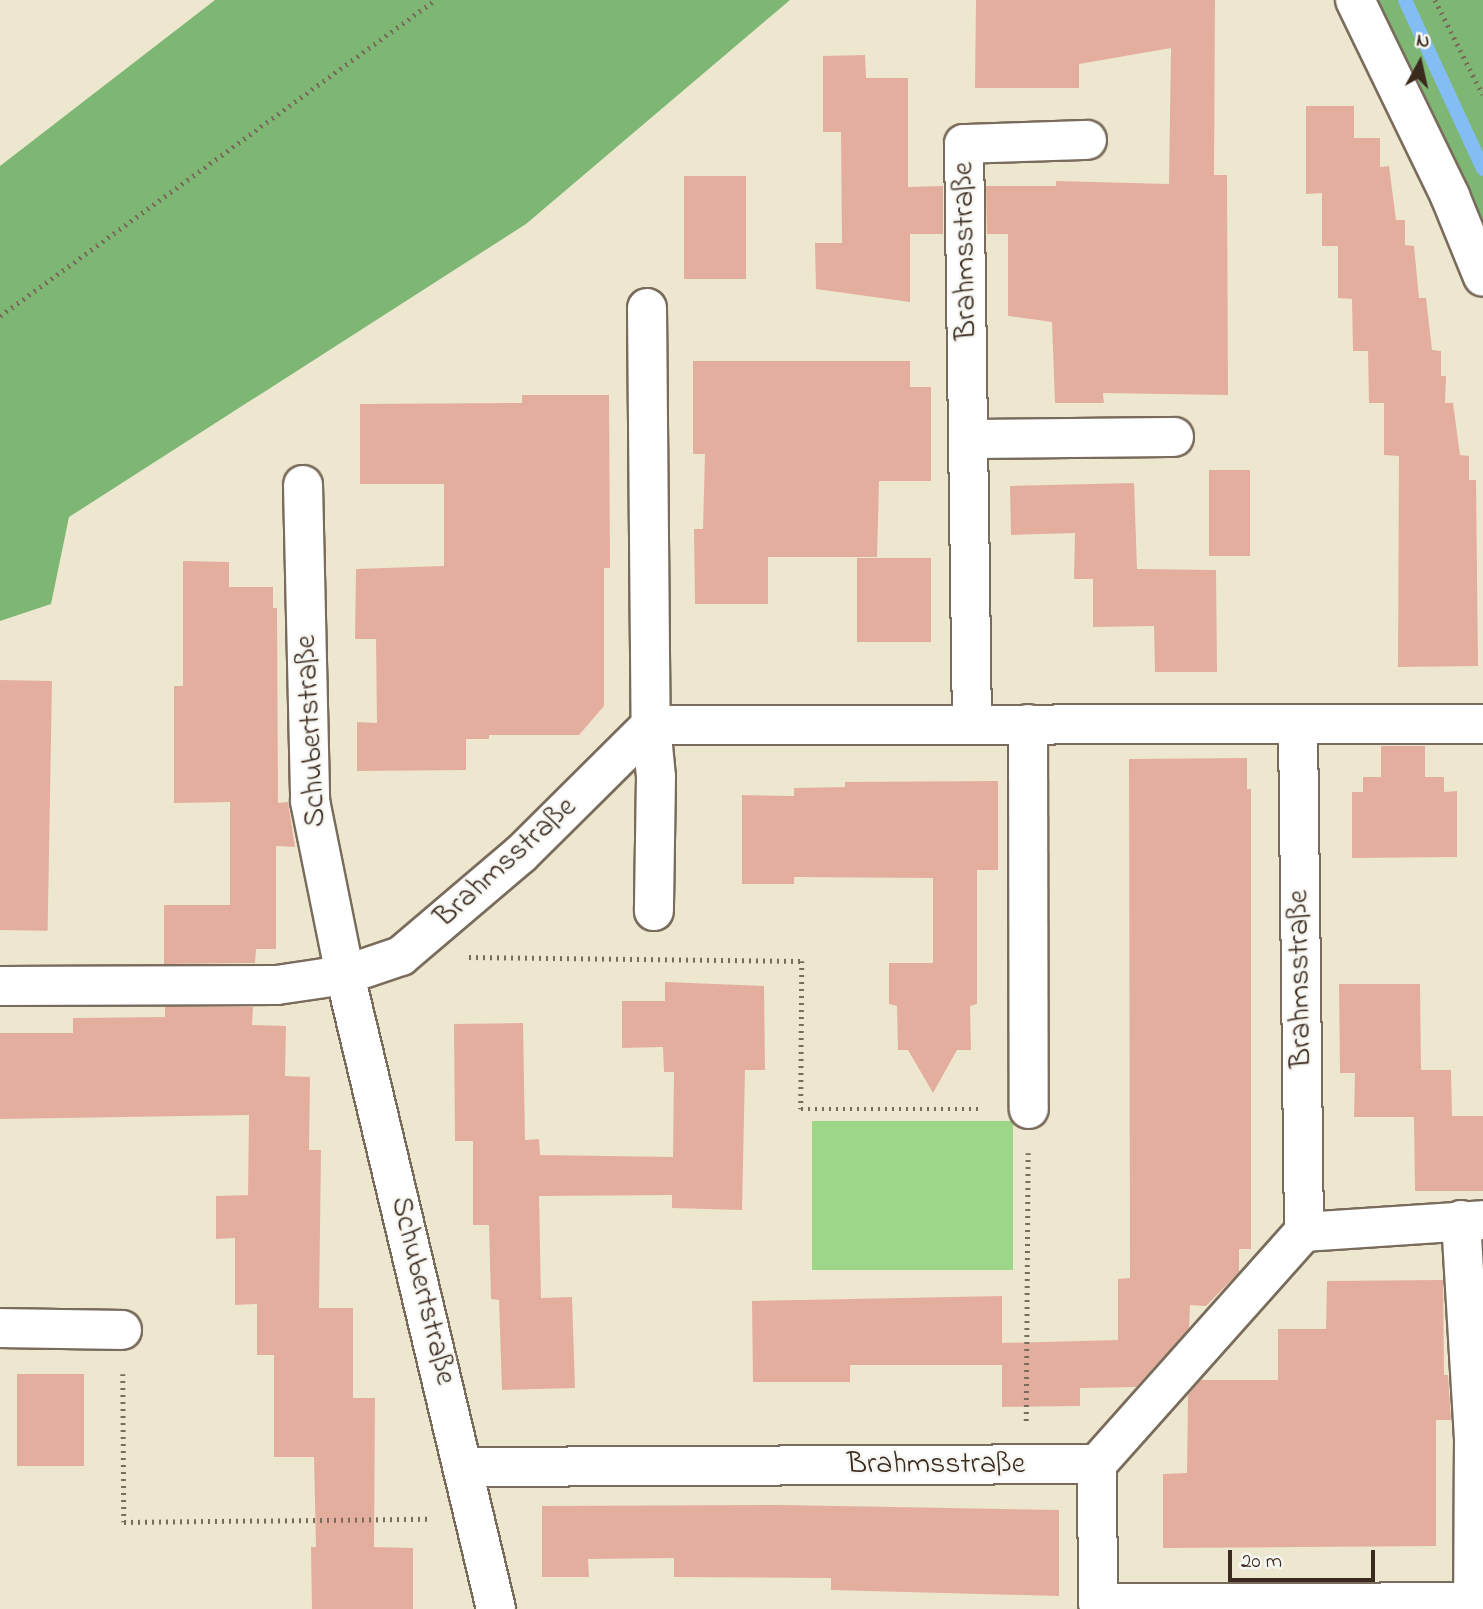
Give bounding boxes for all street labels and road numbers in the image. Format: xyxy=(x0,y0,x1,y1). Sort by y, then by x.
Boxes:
street label: Brahmsstraße xyxy=(946,161,986,341)
street label: Schubertstraße xyxy=(289,634,335,828)
street label: Brahmsstraße xyxy=(428,790,584,936)
street label: Brahmsstraße xyxy=(1281,889,1321,1069)
street label: Schubertstraße xyxy=(381,1193,463,1389)
street label: Brahmsstraße xyxy=(847,1447,1025,1483)

